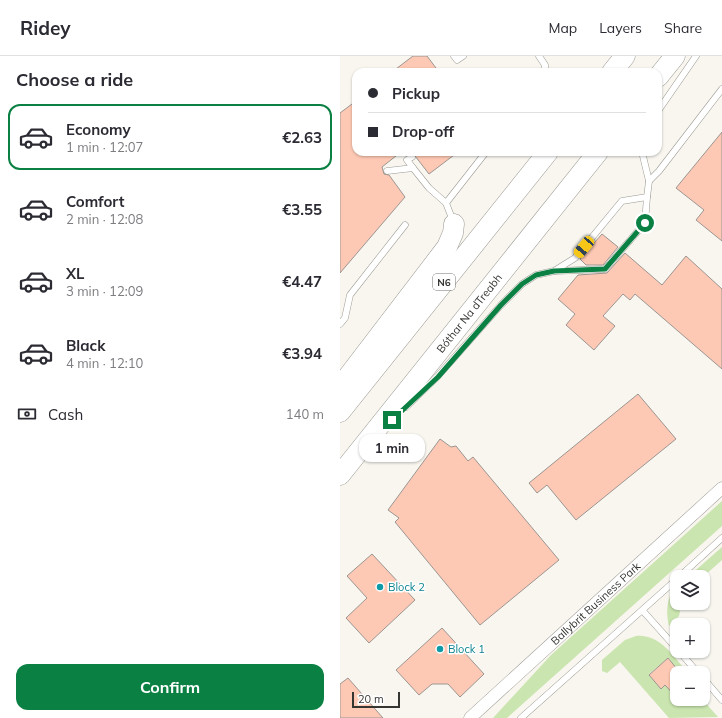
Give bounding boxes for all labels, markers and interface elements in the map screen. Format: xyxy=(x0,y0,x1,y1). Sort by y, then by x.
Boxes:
text: Ridey xyxy=(20,16,71,40)
text: Map xyxy=(548,19,577,37)
text: Layers xyxy=(599,19,642,37)
text: Share xyxy=(664,19,702,37)
text: Choose a ride xyxy=(16,68,133,91)
text: Pickup xyxy=(392,84,440,103)
icon: car xyxy=(18,119,54,155)
text: Economy xyxy=(66,120,131,139)
text: Drop-off xyxy=(392,122,454,141)
text: €2.63 xyxy=(282,128,322,147)
text: 1 min · 12:07 xyxy=(66,139,143,155)
icon: car xyxy=(18,191,54,227)
text: Comfort xyxy=(66,192,124,211)
text: €3.55 xyxy=(282,200,322,219)
text: 2 min · 12:08 xyxy=(66,211,143,227)
route start xyxy=(636,214,654,232)
car xyxy=(572,234,596,260)
icon: car xyxy=(18,263,54,299)
text: XL xyxy=(66,264,84,283)
street label: Bóthar Na dTreabh xyxy=(433,271,505,356)
text: €4.47 xyxy=(282,272,322,291)
road number: N6 xyxy=(433,274,455,290)
text: 3 min · 12:09 xyxy=(66,283,143,299)
icon: car xyxy=(18,335,54,371)
text: Black xyxy=(66,336,105,355)
text: €3.94 xyxy=(282,344,322,363)
text: 4 min · 12:10 xyxy=(66,355,143,371)
icon: cash xyxy=(16,403,38,425)
text: Cash xyxy=(48,405,83,424)
text: 140 m xyxy=(286,406,324,422)
route end xyxy=(383,411,401,429)
callout: 1 min xyxy=(359,434,425,462)
text: 1 min xyxy=(375,440,409,456)
street label: Ballybrit Business Park xyxy=(548,559,644,648)
map controls xyxy=(670,570,710,706)
button: layers xyxy=(670,570,710,610)
place label: Block 2 xyxy=(388,580,425,594)
marker: Block 2 xyxy=(375,582,385,592)
button: + xyxy=(670,618,710,658)
place label: Block 1 xyxy=(448,642,485,656)
marker: Block 1 xyxy=(435,644,445,654)
button: Confirm xyxy=(16,664,324,710)
button: − xyxy=(670,666,710,706)
scale bar xyxy=(352,690,400,709)
text: 20 m xyxy=(358,692,384,706)

